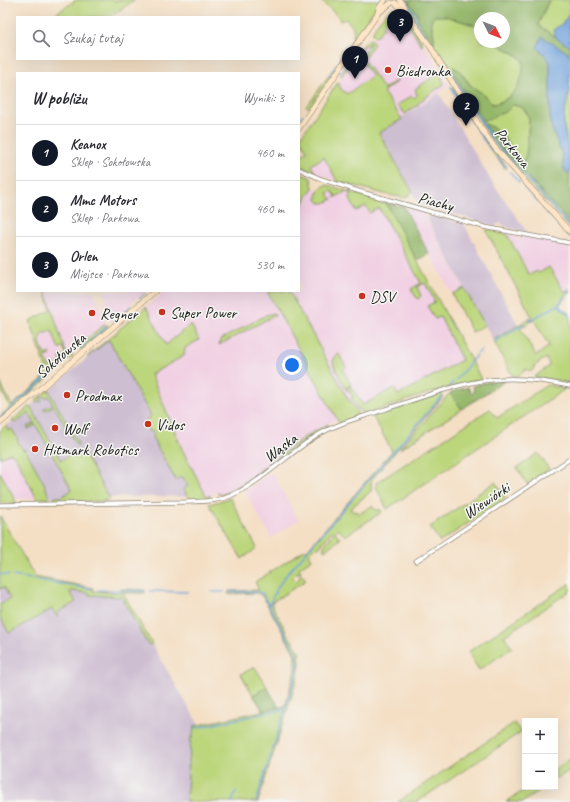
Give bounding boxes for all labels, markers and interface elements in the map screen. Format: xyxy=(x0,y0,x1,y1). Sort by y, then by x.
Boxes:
pin: 3 xyxy=(387,9,413,42)
north arrow xyxy=(474,12,510,48)
search box xyxy=(16,16,300,60)
icon: search xyxy=(30,27,52,49)
text: Szukaj tutaj xyxy=(62,29,123,48)
pin: 1 xyxy=(342,46,368,79)
place label: Biedronka xyxy=(396,61,451,81)
marker: Biedronka xyxy=(383,65,393,75)
text: W pobliżu xyxy=(32,88,87,109)
text: Wyniki: 3 xyxy=(243,90,284,106)
pin: 2 xyxy=(453,93,479,126)
street label: Parkowa xyxy=(490,124,535,173)
text: Keanox xyxy=(70,135,106,154)
text: 1 xyxy=(42,145,48,161)
text: 460 m xyxy=(256,145,284,161)
text: Sklep · Sokołowska xyxy=(70,154,150,170)
street label: Piachy xyxy=(416,188,457,217)
text: Mmc Motors xyxy=(70,191,136,210)
text: 2 xyxy=(42,201,48,217)
text: 460 m xyxy=(256,201,284,217)
text: Sklep · Parkowa xyxy=(70,210,139,226)
text: Orlen xyxy=(70,247,98,266)
text: 3 xyxy=(42,257,48,273)
text: 530 m xyxy=(256,257,284,273)
text: Miejsce · Parkowa xyxy=(70,266,148,282)
place label: DSV xyxy=(370,287,397,307)
marker: DSV xyxy=(357,291,367,301)
place label: Super Power xyxy=(170,303,239,323)
place label: Regner xyxy=(100,304,139,324)
marker: Super Power xyxy=(157,307,167,317)
marker: Regner xyxy=(87,308,97,318)
street label: Sokołowska xyxy=(32,328,91,383)
your location xyxy=(282,355,302,375)
place label: Prodmax xyxy=(75,386,122,406)
marker: Prodmax xyxy=(62,390,72,400)
place label: Vidos xyxy=(156,415,186,435)
place label: Wolf xyxy=(63,419,91,439)
marker: Vidos xyxy=(143,419,153,429)
marker: Wolf xyxy=(50,423,60,433)
street label: Wąska xyxy=(260,428,302,467)
place label: Hitmark Robotics xyxy=(43,440,140,460)
marker: Hitmark Robotics xyxy=(30,444,40,454)
street label: Wiewiórki xyxy=(460,477,515,524)
map controls xyxy=(522,718,558,790)
button: + xyxy=(522,718,558,754)
button: − xyxy=(522,754,558,790)

